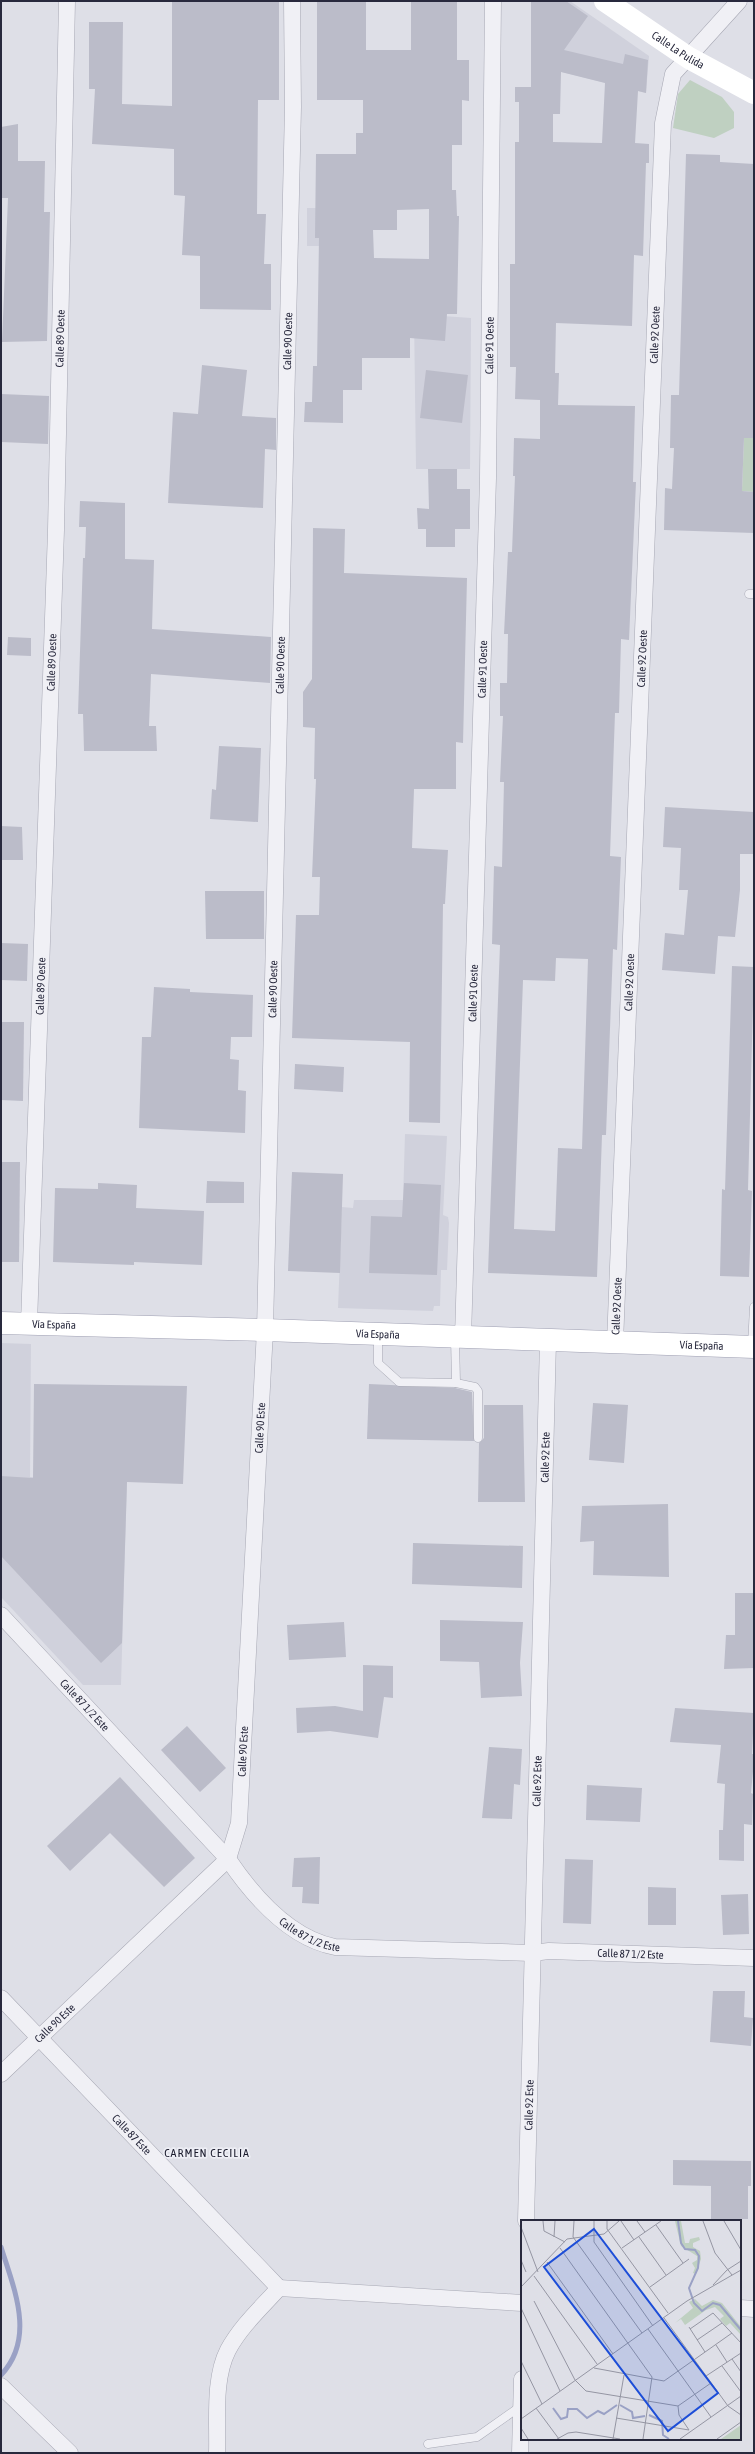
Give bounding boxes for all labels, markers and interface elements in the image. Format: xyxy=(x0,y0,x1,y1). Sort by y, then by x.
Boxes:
street label: Calle La Pulida xyxy=(650,29,706,71)
street label: Calle 92 Oeste xyxy=(648,306,662,364)
street label: Calle 89 Oeste xyxy=(53,310,67,367)
street label: Calle 90 Oeste xyxy=(281,312,294,370)
street label: Calle 91 Oeste xyxy=(483,317,496,374)
street label: Calle 92 Oeste xyxy=(635,630,649,688)
street label: Calle 89 Oeste xyxy=(45,633,58,691)
street label: Calle 90 Oeste xyxy=(274,636,287,694)
street label: Calle 91 Oeste xyxy=(476,640,489,698)
street label: Calle 92 Oeste xyxy=(622,953,636,1011)
street label: Calle 89 Oeste xyxy=(34,957,47,1015)
street label: Calle 90 Oeste xyxy=(266,960,279,1018)
street label: Calle 91 Oeste xyxy=(466,964,480,1022)
street label: Calle 92 Oeste xyxy=(609,1277,624,1335)
street label: Vía España xyxy=(32,1318,76,1331)
street label: Vía España xyxy=(356,1327,400,1341)
street label: Vía España xyxy=(679,1338,724,1352)
street label: Calle 90 Este xyxy=(253,1402,267,1454)
street label: Calle 92 Este xyxy=(538,1432,552,1483)
street label: Calle 87 1/2 Este xyxy=(58,1677,112,1733)
street label: Calle 90 Este xyxy=(235,1726,250,1777)
street label: Calle 92 Este xyxy=(530,1756,544,1807)
street label: Calle 87 1/2 Este xyxy=(277,1915,340,1953)
street label: Calle 87 1/2 Este xyxy=(597,1947,664,1961)
street label: Calle 90 Este xyxy=(32,2001,77,2045)
street label: Calle 92 Este xyxy=(522,2079,536,2131)
street label: Calle 87 Este xyxy=(110,2112,154,2157)
district label: CARMEN CECILIA xyxy=(164,2146,250,2160)
inset map xyxy=(521,2220,741,2440)

